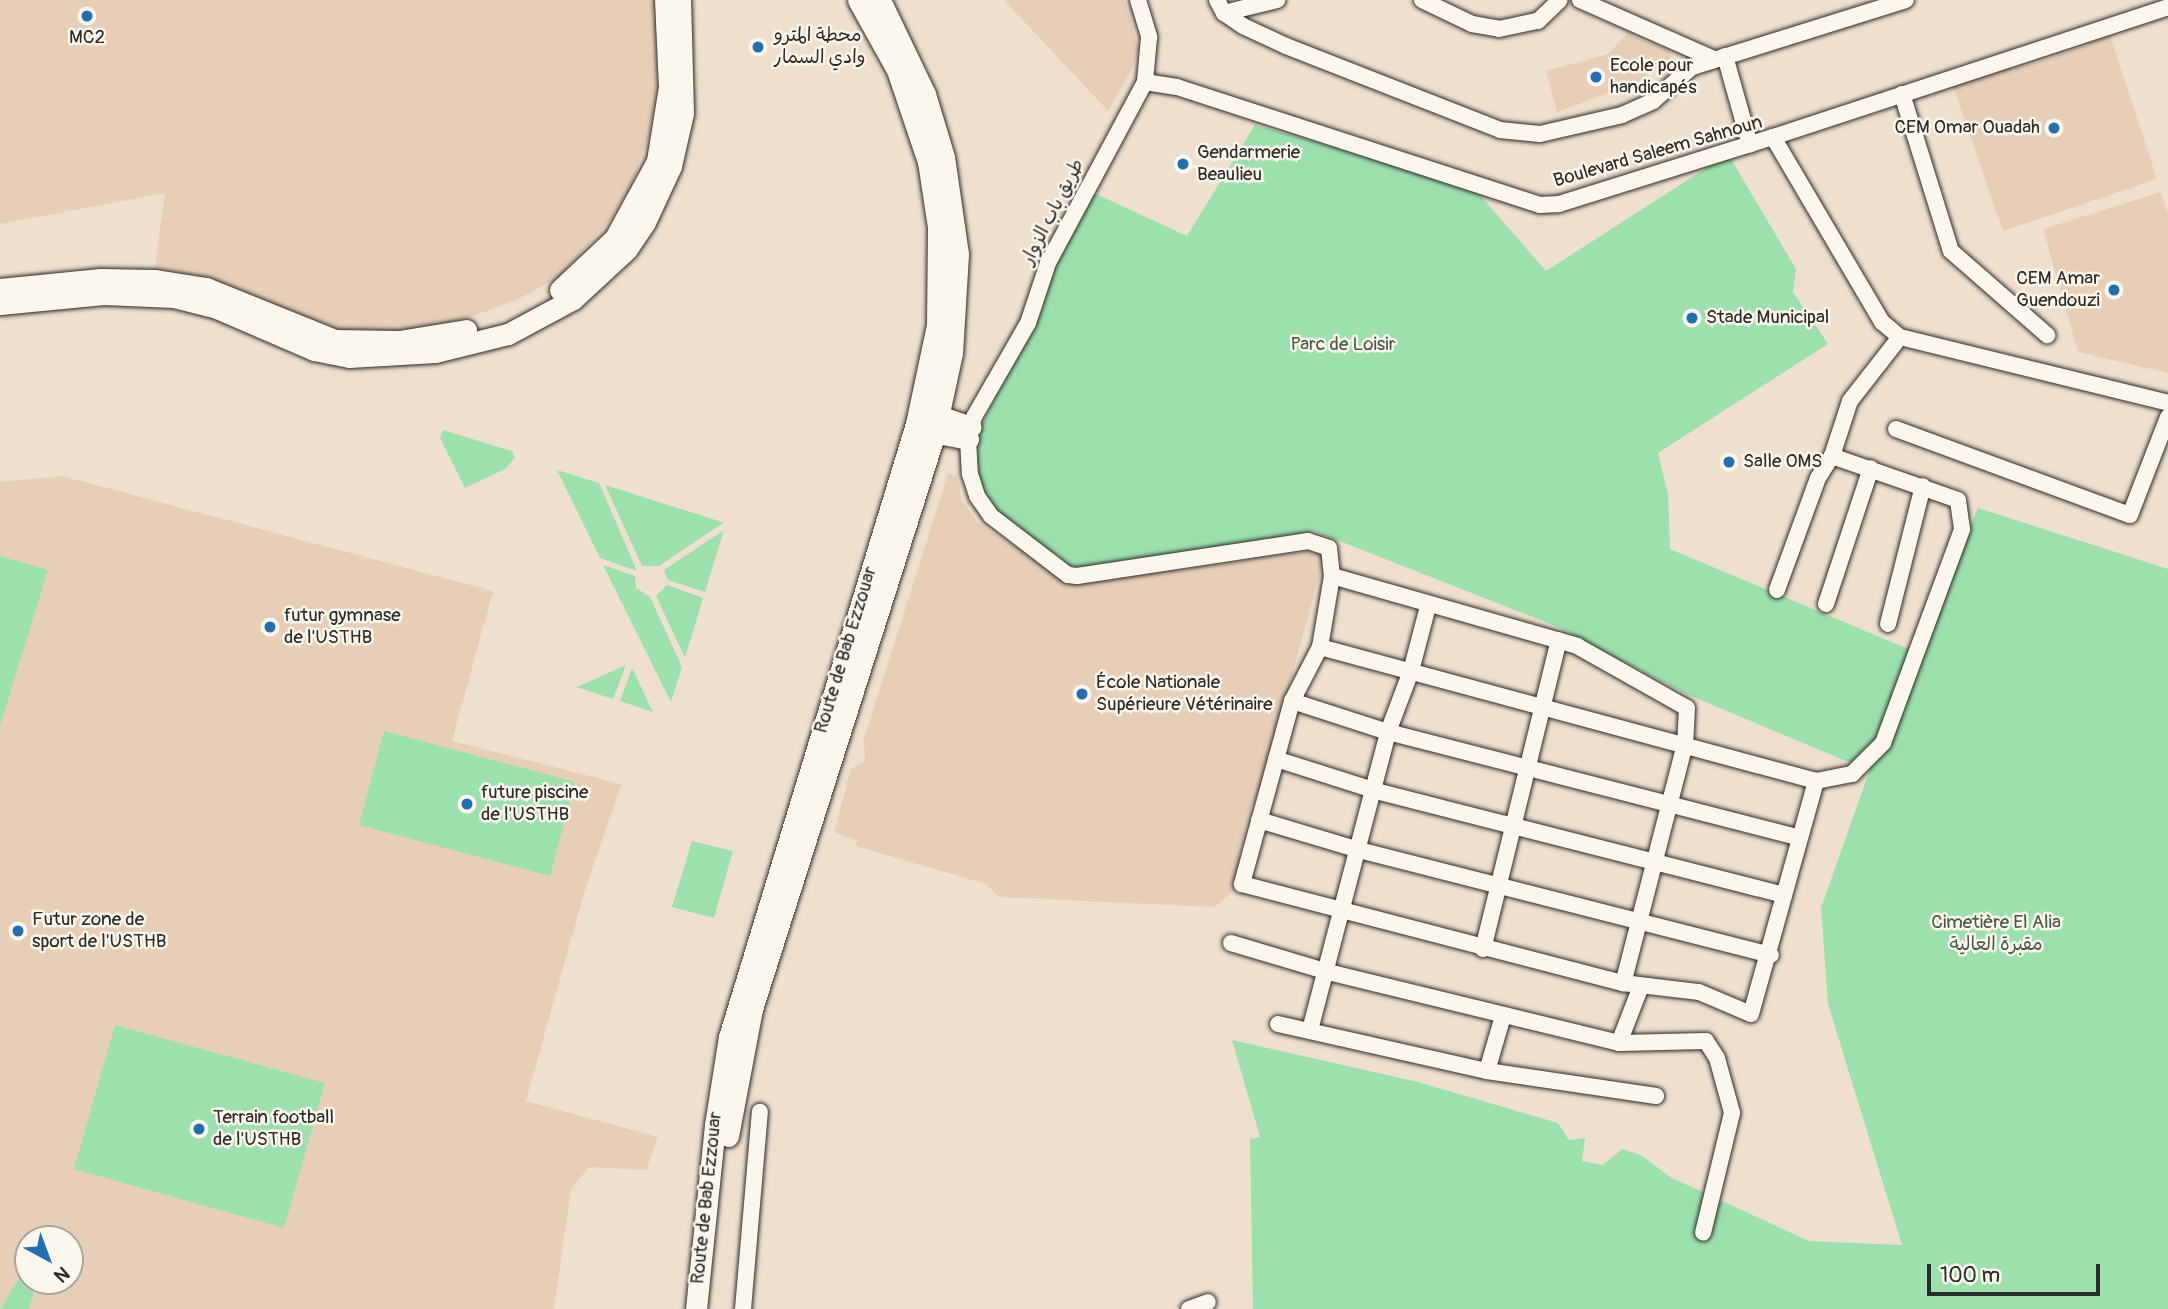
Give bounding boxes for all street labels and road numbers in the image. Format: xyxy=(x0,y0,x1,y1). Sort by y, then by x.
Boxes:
street label: Boulevard Saleem Sahnoun xyxy=(1551,111,1765,193)
street label: طريق باب الزوار xyxy=(1017,155,1089,269)
street label: Route de Bab Ezzouar xyxy=(810,564,882,736)
street label: Route de Bab Ezzouar xyxy=(687,1111,727,1285)

